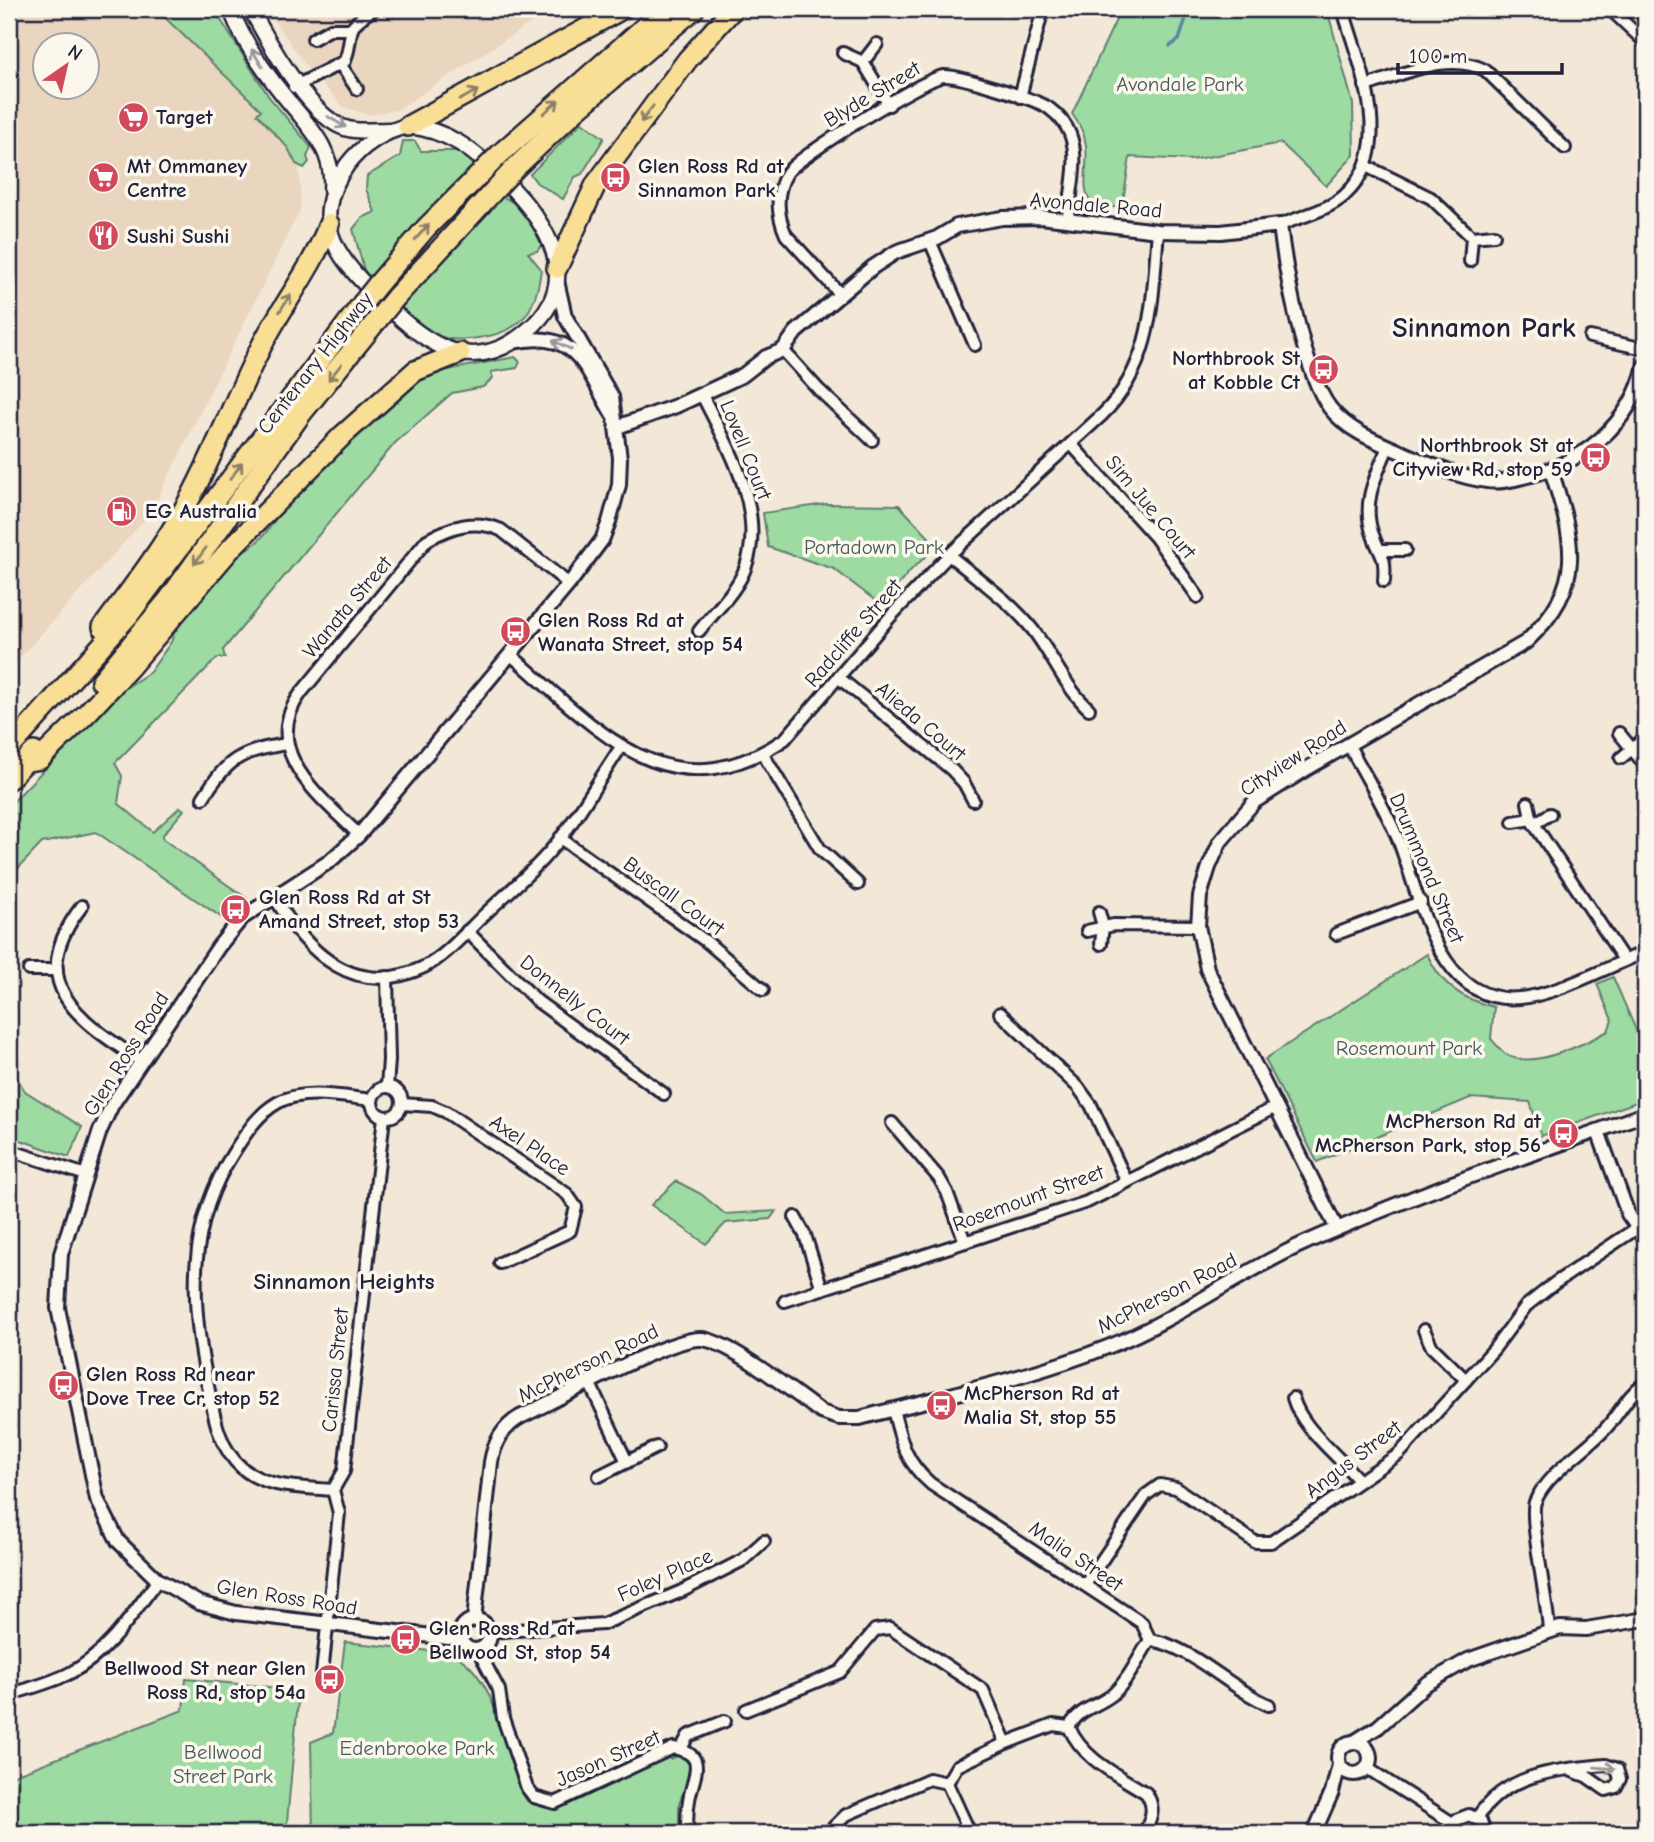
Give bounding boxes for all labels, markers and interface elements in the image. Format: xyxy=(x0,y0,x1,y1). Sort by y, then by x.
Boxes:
north arrow xyxy=(32,32,102,102)
scale bar xyxy=(1398,32,1563,76)
text: N xyxy=(64,40,86,65)
text: 100 m xyxy=(1409,44,1467,68)
one-way arrow xyxy=(250,49,264,69)
street label: Blyde Street xyxy=(820,55,925,132)
park label: Avondale Park xyxy=(1116,72,1244,96)
one-way arrow xyxy=(458,87,478,101)
one-way arrow xyxy=(542,99,560,115)
supermarket icon: Target xyxy=(116,100,150,134)
one-way arrow xyxy=(640,104,655,122)
place label: Target xyxy=(156,105,214,129)
one-way arrow xyxy=(326,116,346,130)
place label: Mt Ommaney Centre xyxy=(127,154,248,202)
place label: Glen Ross Rd at Sinnamon Park xyxy=(638,154,785,202)
supermarket icon: Mt Ommaney Centre xyxy=(87,161,121,195)
bus stop icon: Glen Ross Rd at Sinnamon Park xyxy=(598,161,632,195)
street label: Avondale Road xyxy=(1029,187,1163,223)
restaurant icon: Sushi Sushi xyxy=(87,219,121,253)
one-way arrow xyxy=(414,223,430,241)
place label: Sushi Sushi xyxy=(127,224,229,248)
street label: Centenary Highway xyxy=(252,287,378,439)
one-way arrow xyxy=(278,294,292,314)
district label: Sinnamon Park xyxy=(1392,312,1576,344)
one-way arrow xyxy=(552,337,572,351)
place label: Northbrook St at Kobble Ct xyxy=(1172,346,1301,394)
bus stop icon: Northbrook St at Kobble Ct xyxy=(1306,353,1340,387)
one-way arrow xyxy=(327,363,342,381)
street label: Lovell Court xyxy=(715,397,777,504)
place label: Northbrook St at Cityview Rd, stop 59 xyxy=(1393,433,1574,481)
bus stop icon: Northbrook St at Cityview Rd, stop 59 xyxy=(1579,440,1613,474)
street label: Sim Jue Court xyxy=(1101,450,1202,564)
one-way arrow xyxy=(229,462,243,481)
fuel station icon: EG Australia xyxy=(105,494,139,528)
place label: EG Australia xyxy=(145,499,257,523)
park label: Portadown Park xyxy=(804,535,944,559)
one-way arrow xyxy=(193,546,208,565)
street label: Wanata Street xyxy=(297,550,397,663)
street label: Radcliffe Street xyxy=(800,573,907,692)
place label: Glen Ross Rd at Wanata Street, stop 54 xyxy=(538,608,743,656)
bus stop icon: Glen Ross Rd at Wanata Street, stop 54 xyxy=(498,615,532,649)
street label: Alieda Court xyxy=(871,676,972,766)
street label: Cityview Road xyxy=(1235,715,1351,801)
street label: Drummond Street xyxy=(1385,789,1470,947)
street label: Buscall Court xyxy=(619,851,730,941)
place label: Glen Ross Rd at St Amand Street, stop 53 xyxy=(259,885,459,933)
bus stop icon: Glen Ross Rd at St Amand Street, stop 53 xyxy=(219,892,253,926)
street label: Donnelly Court xyxy=(515,950,635,1051)
street label: Glen Ross Road xyxy=(78,987,174,1121)
park label: Rosemount Park xyxy=(1336,1036,1482,1060)
street label: Axel Place xyxy=(485,1109,575,1181)
place label: McPherson Rd at McPherson Park, stop 56 xyxy=(1315,1109,1542,1157)
bus stop icon: McPherson Rd at McPherson Park, stop 56 xyxy=(1547,1116,1581,1150)
street label: Rosemount Street xyxy=(949,1159,1108,1236)
street label: McPherson Road xyxy=(1093,1247,1241,1339)
district label: Sinnamon Heights xyxy=(253,1268,435,1295)
street label: Carissa Street xyxy=(317,1306,354,1433)
street label: McPherson Road xyxy=(514,1319,662,1407)
place label: Glen Ross Rd near Dove Tree Cr, stop 52 xyxy=(86,1362,280,1410)
bus stop icon: Glen Ross Rd near Dove Tree Cr, stop 52 xyxy=(46,1369,80,1403)
place label: McPherson Rd at Malia St, stop 55 xyxy=(964,1381,1120,1429)
bus stop icon: McPherson Rd at Malia St, stop 55 xyxy=(924,1388,958,1422)
street label: Angus Street xyxy=(1300,1415,1407,1503)
street label: Malia Street xyxy=(1024,1516,1128,1597)
street label: Foley Place xyxy=(614,1543,716,1607)
street label: Glen Ross Road xyxy=(215,1574,359,1620)
place label: Glen Ross Rd at Bellwood St, stop 54 xyxy=(429,1616,611,1664)
bus stop icon: Glen Ross Rd at Bellwood St, stop 54 xyxy=(389,1623,423,1657)
place label: Bellwood St near Glen Ross Rd, stop 54a xyxy=(104,1656,306,1704)
bus stop icon: Bellwood St near Glen Ross Rd, stop 54a xyxy=(312,1663,346,1697)
street label: Jason Street xyxy=(552,1724,665,1792)
park label: Edenbrooke Park xyxy=(340,1736,494,1760)
park label: Bellwood Street Park xyxy=(173,1740,273,1788)
one-way arrow xyxy=(1593,1762,1616,1775)

